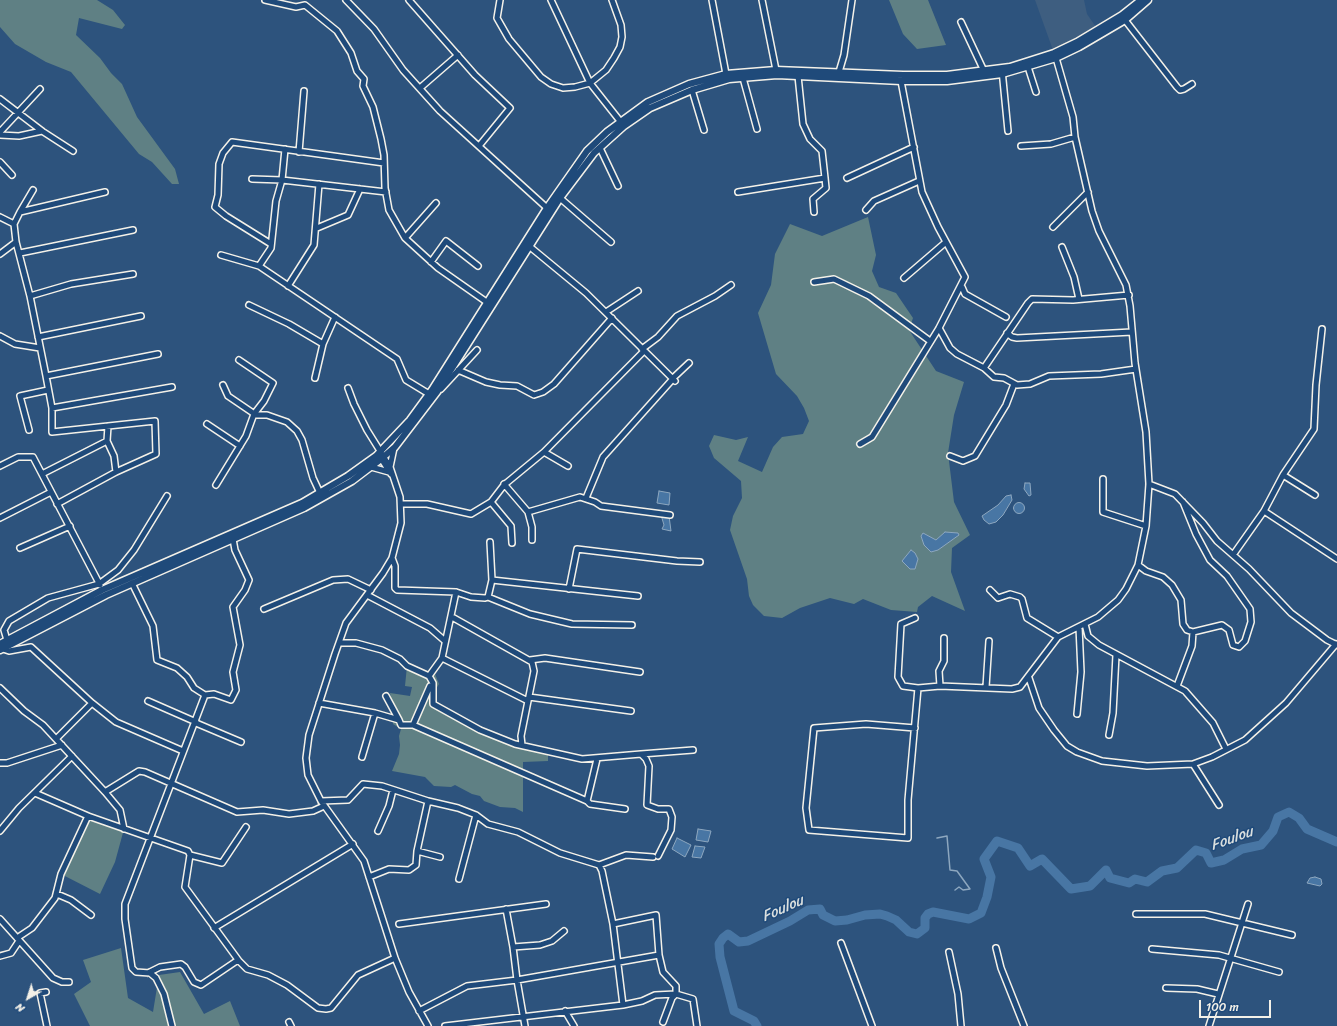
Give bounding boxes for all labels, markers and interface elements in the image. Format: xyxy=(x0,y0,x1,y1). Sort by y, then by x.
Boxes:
water label: Foulou xyxy=(1208,823,1256,855)
water label: Foulou xyxy=(759,892,807,926)
north arrow xyxy=(8,978,48,1018)
scale bar xyxy=(1201,992,1273,1018)
text: 100 m xyxy=(1206,996,1239,1018)
text: N xyxy=(11,998,29,1017)

